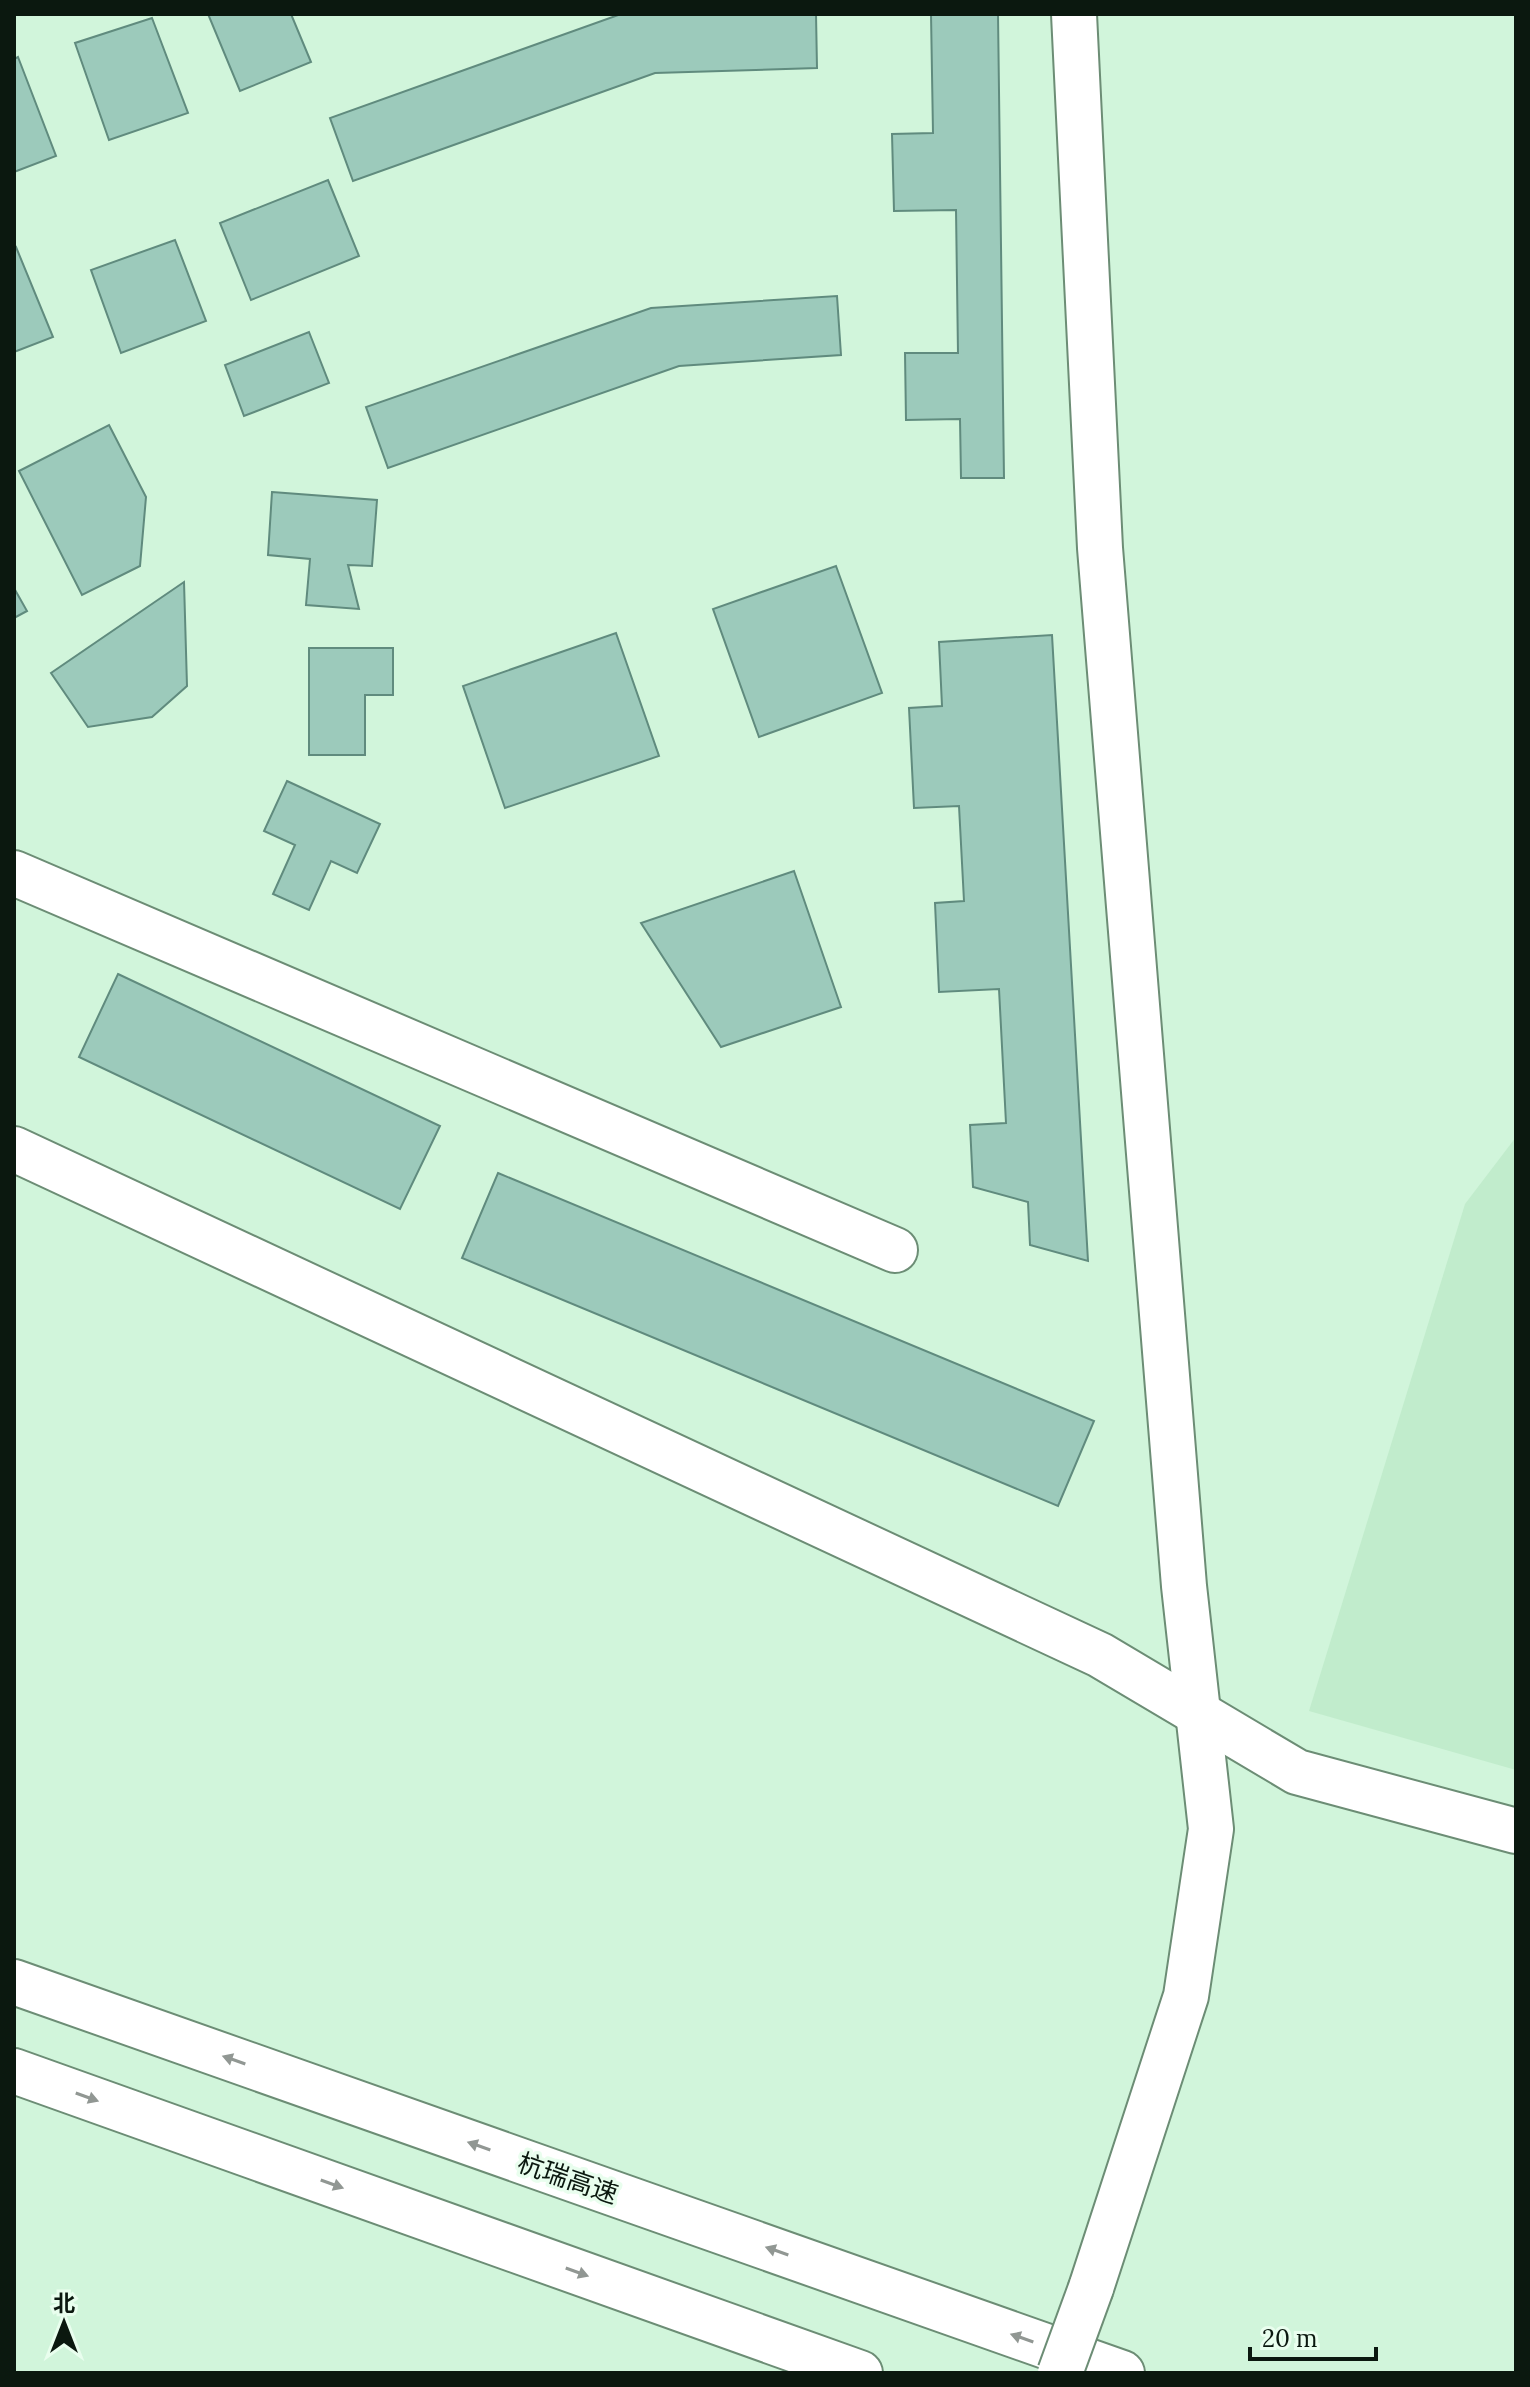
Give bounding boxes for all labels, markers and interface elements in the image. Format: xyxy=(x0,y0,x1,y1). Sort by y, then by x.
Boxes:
one-way arrow xyxy=(221,2053,245,2066)
one-way arrow xyxy=(76,2091,100,2103)
one-way arrow xyxy=(467,2140,491,2152)
street label: 杭瑞高速 xyxy=(513,2145,623,2211)
one-way arrow xyxy=(320,2179,344,2191)
one-way arrow xyxy=(765,2245,789,2257)
one-way arrow xyxy=(565,2266,589,2279)
north arrow xyxy=(24,2283,104,2363)
text: 北 xyxy=(53,2289,75,2317)
scale bar xyxy=(1250,2311,1376,2361)
text: 20 m xyxy=(1262,2323,1318,2354)
one-way arrow xyxy=(1010,2331,1034,2343)

